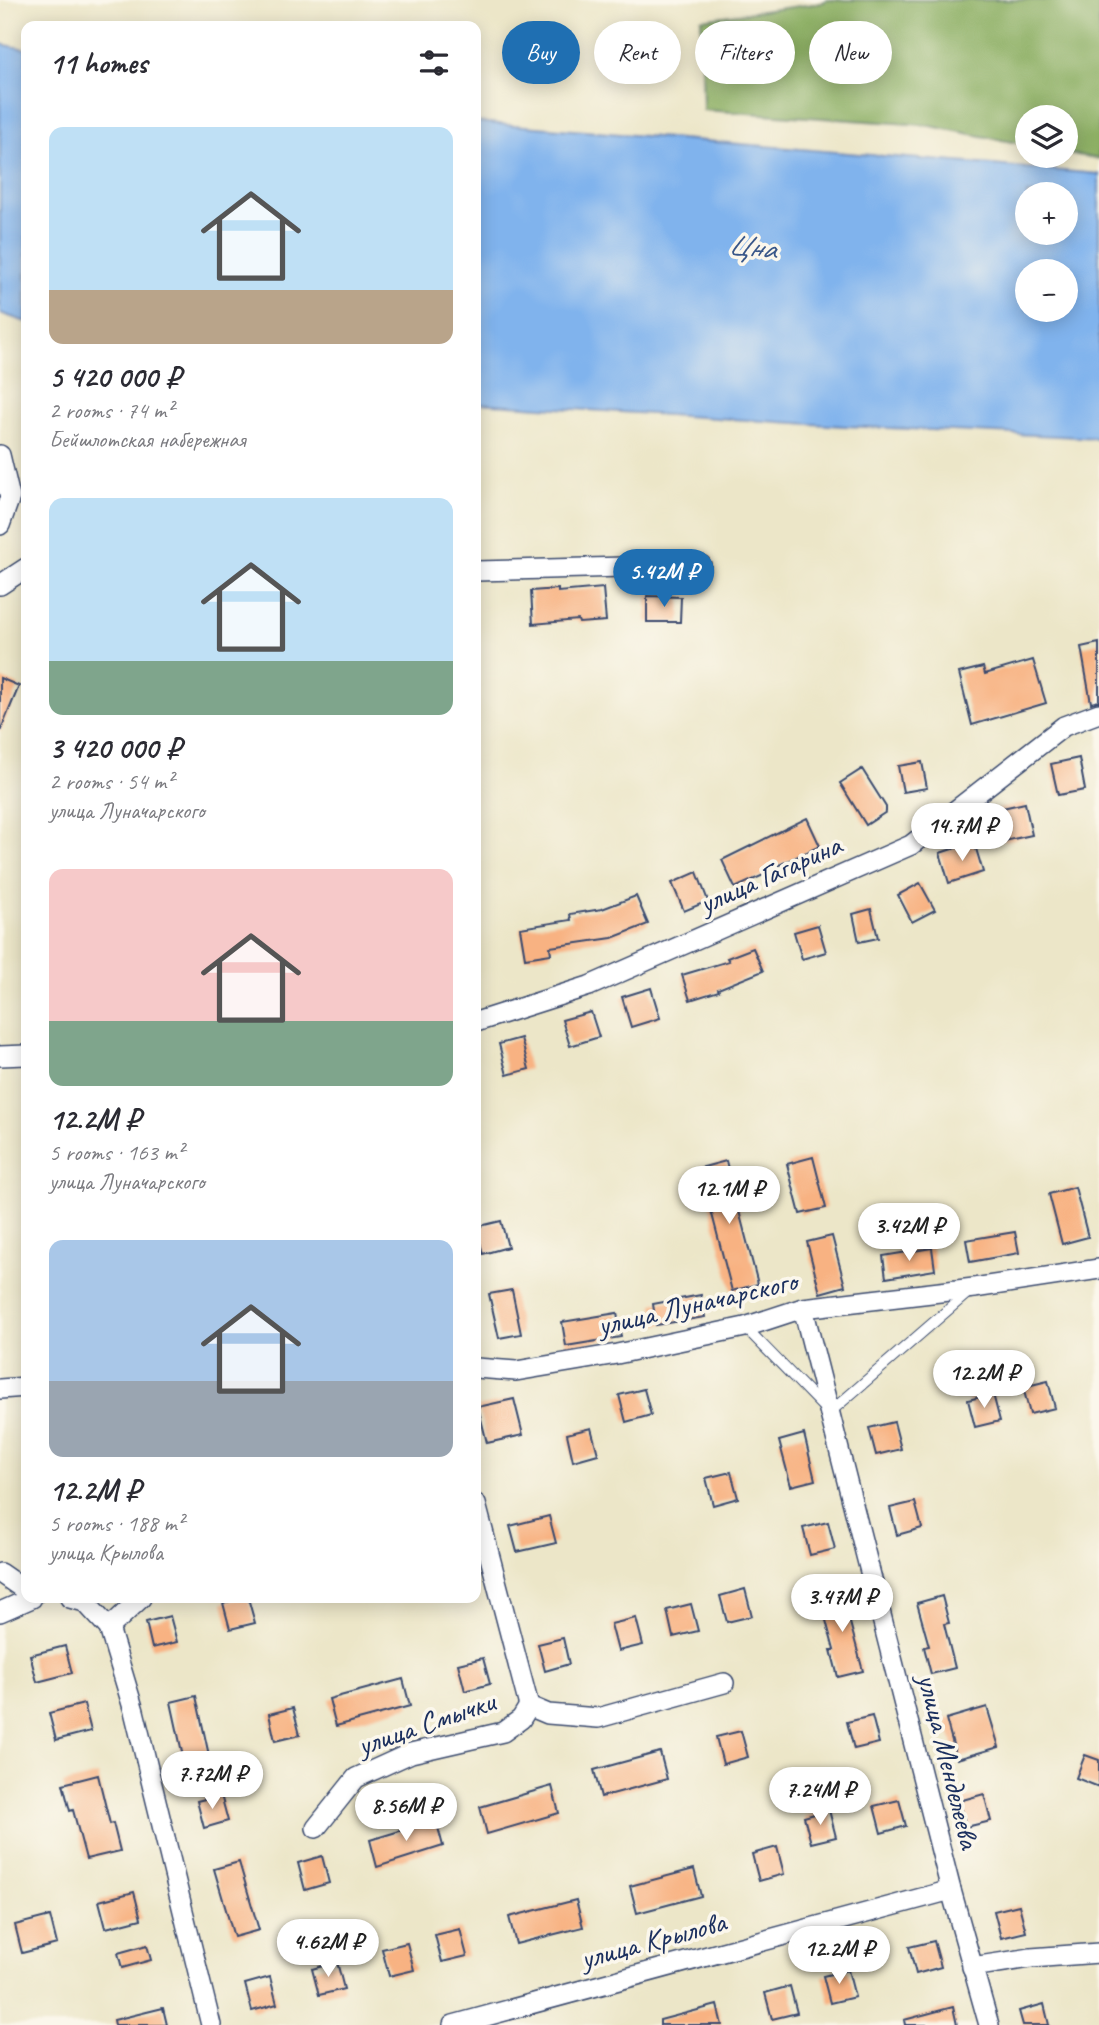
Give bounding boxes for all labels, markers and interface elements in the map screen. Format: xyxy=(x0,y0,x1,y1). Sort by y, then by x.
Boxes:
chip: Buy xyxy=(502,21,580,84)
chip: Rent xyxy=(594,21,681,84)
chip: Filters xyxy=(695,21,795,84)
chip: New xyxy=(809,21,892,84)
text: 11 homes xyxy=(49,44,147,82)
icon: filters xyxy=(415,44,453,82)
map controls xyxy=(1015,105,1078,322)
button: layers xyxy=(1015,105,1078,168)
icon: home xyxy=(188,173,314,299)
button: + xyxy=(1015,182,1078,245)
water label: Цна xyxy=(726,223,781,269)
button: − xyxy=(1015,259,1078,322)
text: 5 420 000 ₽ xyxy=(49,358,180,396)
text: 2 rooms · 74 m² xyxy=(49,396,173,425)
text: Бейшлотская набережная xyxy=(49,425,246,454)
icon: home xyxy=(188,544,314,670)
pin: 5.42M ₽ xyxy=(599,550,729,609)
text: 5.42M ₽ xyxy=(629,557,699,586)
text: 3 420 000 ₽ xyxy=(49,729,181,767)
text: 2 rooms · 54 m² xyxy=(49,767,173,796)
text: улица Луначарского xyxy=(49,796,205,825)
pin: 14.7M ₽ xyxy=(897,804,1027,863)
text: 14.7M ₽ xyxy=(927,811,997,840)
street label: улица Гагарина xyxy=(691,825,849,923)
icon: home xyxy=(188,915,314,1041)
text: 12.2M ₽ xyxy=(49,1100,140,1138)
text: 5 rooms · 163 m² xyxy=(49,1138,184,1167)
pin: 12.1M ₽ xyxy=(664,1166,794,1226)
text: улица Луначарского xyxy=(49,1167,205,1196)
text: 12.1M ₽ xyxy=(694,1174,764,1203)
pin: 3.42M ₽ xyxy=(844,1204,974,1263)
text: 3.42M ₽ xyxy=(874,1211,944,1240)
street label: улица Луначарского xyxy=(592,1261,804,1345)
icon: home xyxy=(188,1286,314,1412)
pin: 12.2M ₽ xyxy=(919,1350,1049,1410)
text: 12.2M ₽ xyxy=(949,1358,1019,1387)
text: 12.2M ₽ xyxy=(49,1471,140,1509)
text: 5 rooms · 188 m² xyxy=(49,1509,184,1538)
text: улица Крылова xyxy=(49,1538,163,1567)
pin: 3.47M ₽ xyxy=(777,1574,907,1634)
text: 3.47M ₽ xyxy=(807,1582,877,1611)
street label: улица Менделеева xyxy=(908,1668,990,1854)
street label: улица Смычки xyxy=(350,1681,501,1765)
pin: 7.72M ₽ xyxy=(147,1752,277,1811)
text: 7.72M ₽ xyxy=(177,1759,247,1788)
pin: 7.24M ₽ xyxy=(755,1768,885,1827)
text: 7.24M ₽ xyxy=(785,1775,855,1804)
pin: 8.56M ₽ xyxy=(341,1784,471,1843)
text: 8.56M ₽ xyxy=(371,1791,441,1820)
street label: улица Крылова xyxy=(574,1902,732,1978)
pin: 4.62M ₽ xyxy=(263,1920,393,1979)
pin: 12.2M ₽ xyxy=(774,1926,904,1986)
text: 4.62M ₽ xyxy=(293,1927,363,1956)
text: 12.2M ₽ xyxy=(804,1934,874,1963)

